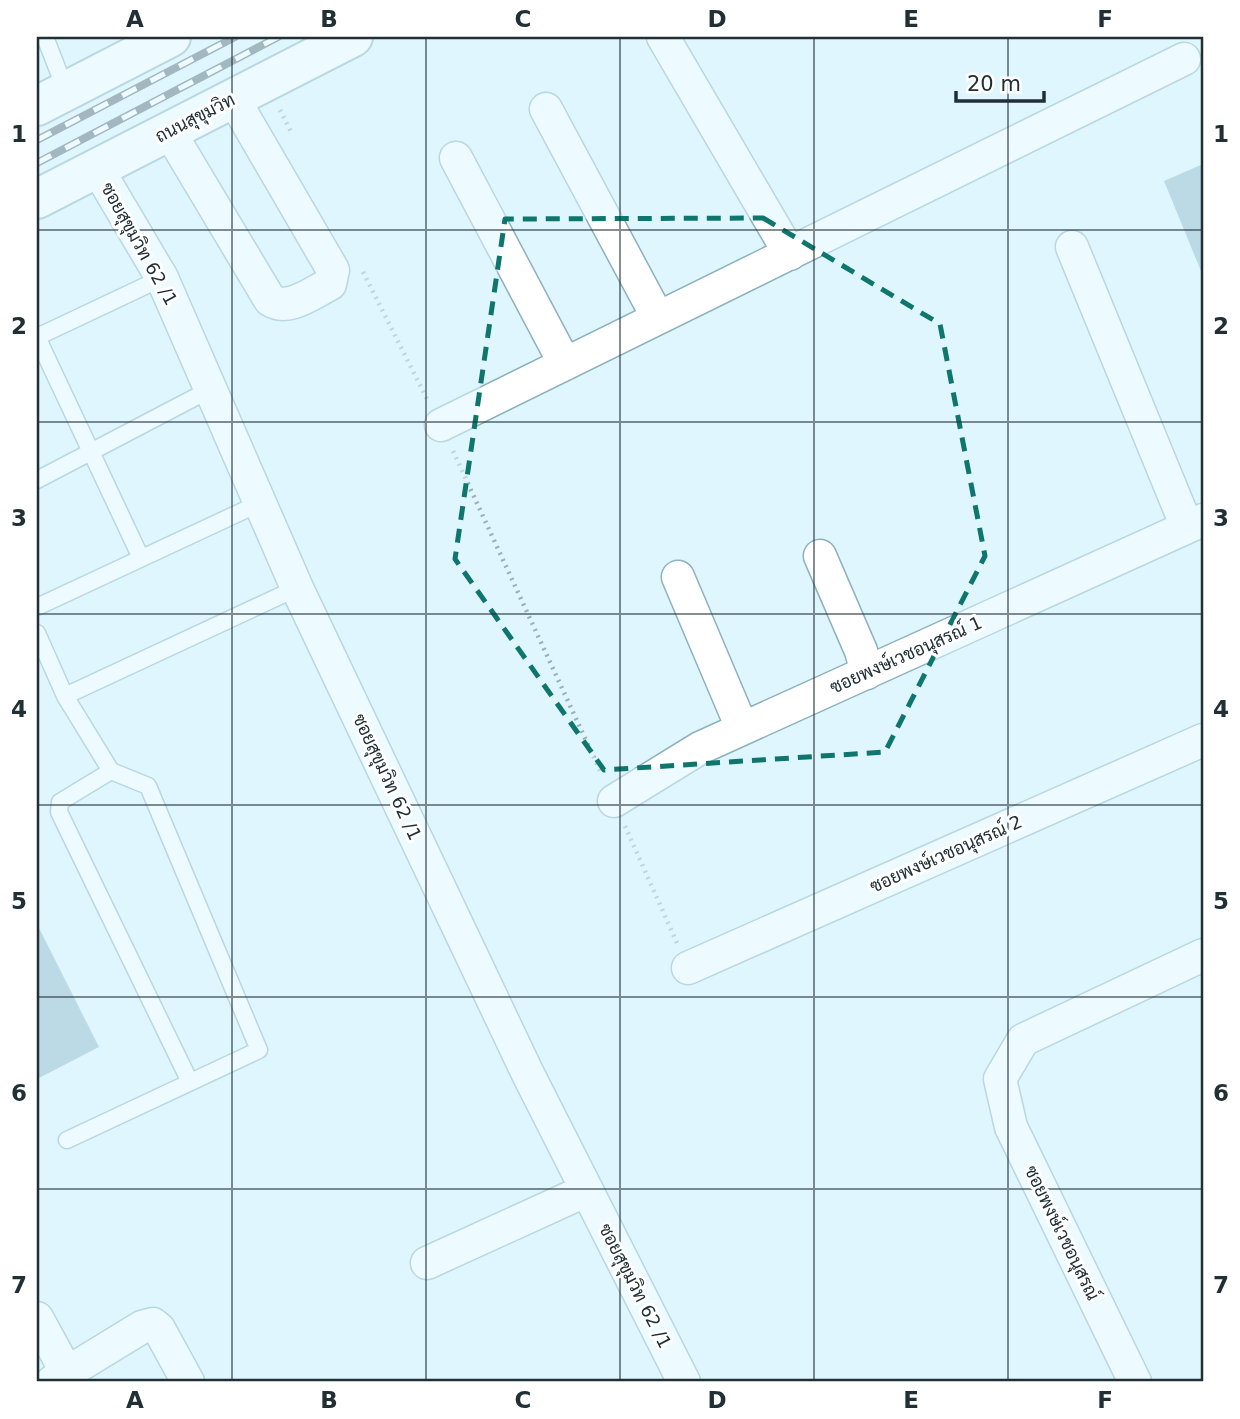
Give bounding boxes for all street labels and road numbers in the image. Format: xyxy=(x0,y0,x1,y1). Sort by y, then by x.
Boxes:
street label: ถนนสุขุมวิท xyxy=(151,89,239,148)
street label: ซอยสุขุมวิท 62 /1 xyxy=(95,179,182,310)
street label: ซอยพงษ์เวชอนุสรณ์ 1 xyxy=(826,610,986,699)
street label: ซอยสุขุมวิท 62 /1 xyxy=(347,710,426,844)
street label: ซอยพงษ์เวชอนุสรณ์ 2 xyxy=(866,809,1026,898)
street label: ซอยพงษ์เวชอนุสรณ์ xyxy=(1019,1161,1106,1304)
street label: ซอยสุขุมวิท 62 /1 xyxy=(593,1220,676,1353)

